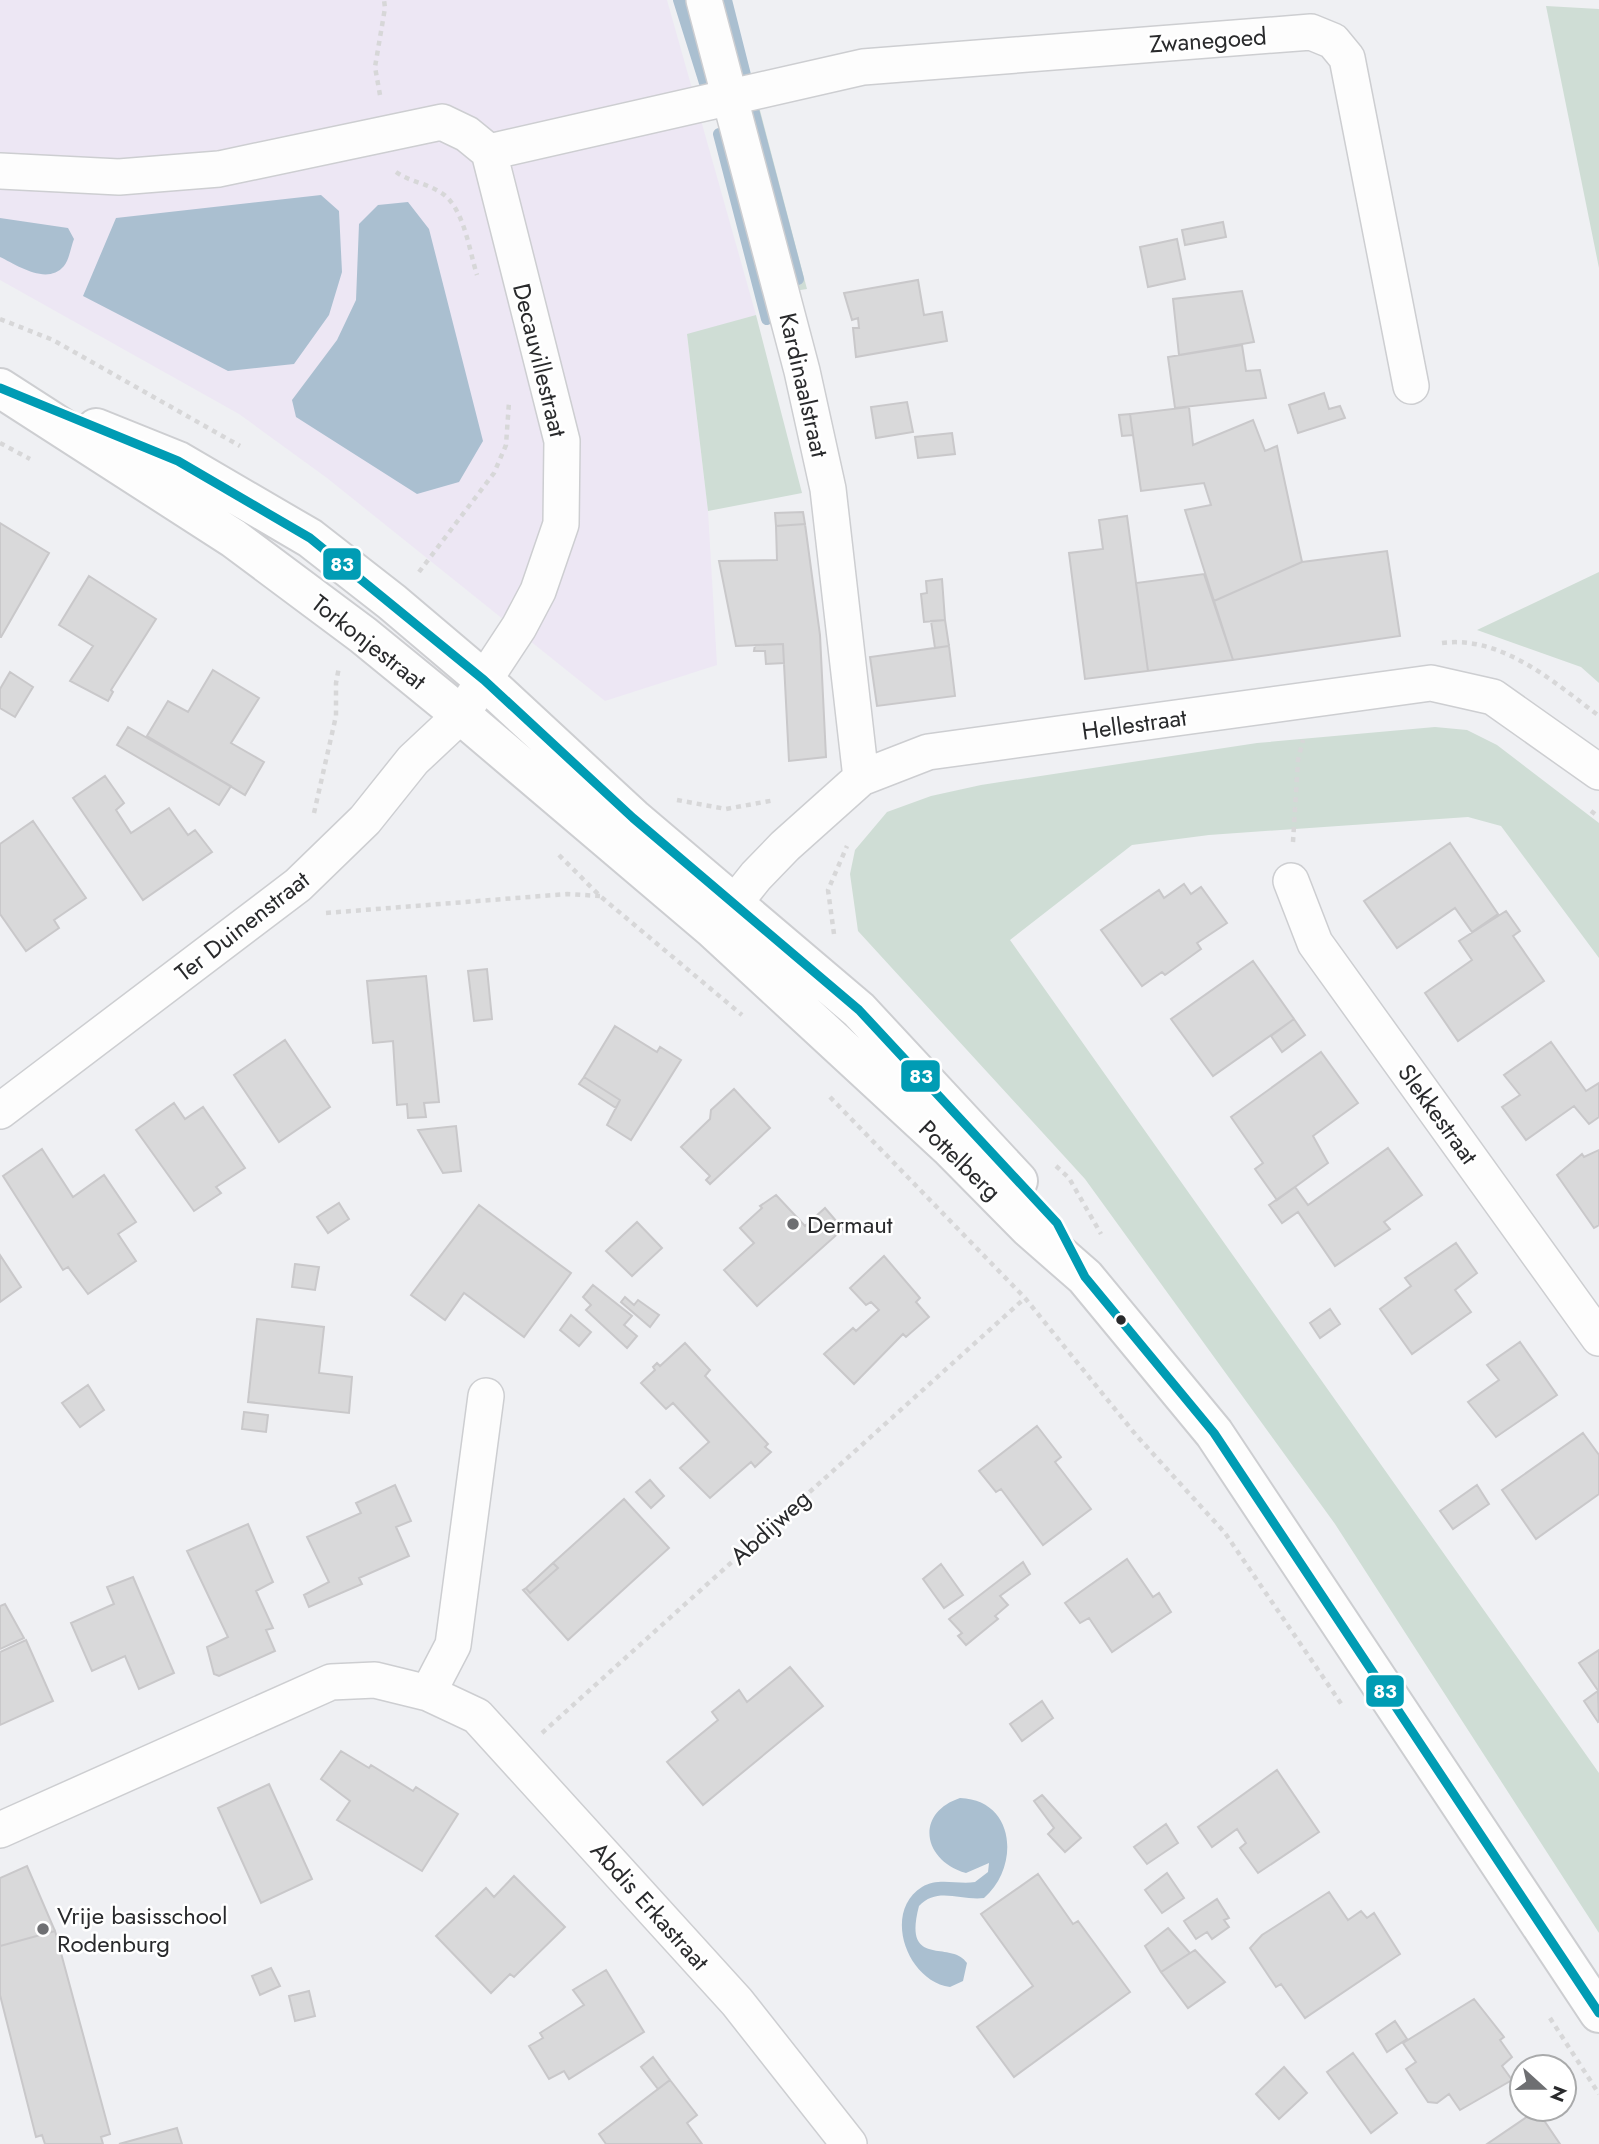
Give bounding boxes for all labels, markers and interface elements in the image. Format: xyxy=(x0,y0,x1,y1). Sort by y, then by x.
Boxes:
street label: Zwanegoed xyxy=(1148,18,1268,62)
street label: Decauvillestraat xyxy=(504,280,576,441)
street label: Kardinaalstraat xyxy=(770,309,838,461)
line badge: 83 xyxy=(322,547,362,581)
text: 83 xyxy=(330,551,354,578)
street label: Torkonjestraat xyxy=(304,586,434,698)
street label: Hellestraat xyxy=(1079,699,1189,749)
street label: Ter Duinenstraat xyxy=(167,862,317,990)
street label: Slekkestraat xyxy=(1390,1057,1487,1172)
line badge: 83 xyxy=(900,1059,941,1093)
text: 83 xyxy=(909,1063,933,1090)
street label: Pottelberg xyxy=(911,1112,1009,1208)
place label: Dermaut xyxy=(807,1207,893,1242)
marker: Dermaut xyxy=(785,1216,801,1232)
unlabelled marker xyxy=(1114,1313,1128,1327)
street label: Abdijweg xyxy=(722,1481,818,1573)
line badge: 83 xyxy=(1365,1674,1405,1708)
text: 83 xyxy=(1373,1678,1397,1705)
street label: Abdis Erkastraat xyxy=(583,1834,717,1978)
place label: Vrije basisschool Rodenburg xyxy=(57,1898,227,1961)
marker: Vrije basisschool Rodenburg xyxy=(35,1921,51,1937)
north arrow xyxy=(1508,2053,1578,2123)
text: N xyxy=(1543,2082,1574,2106)

